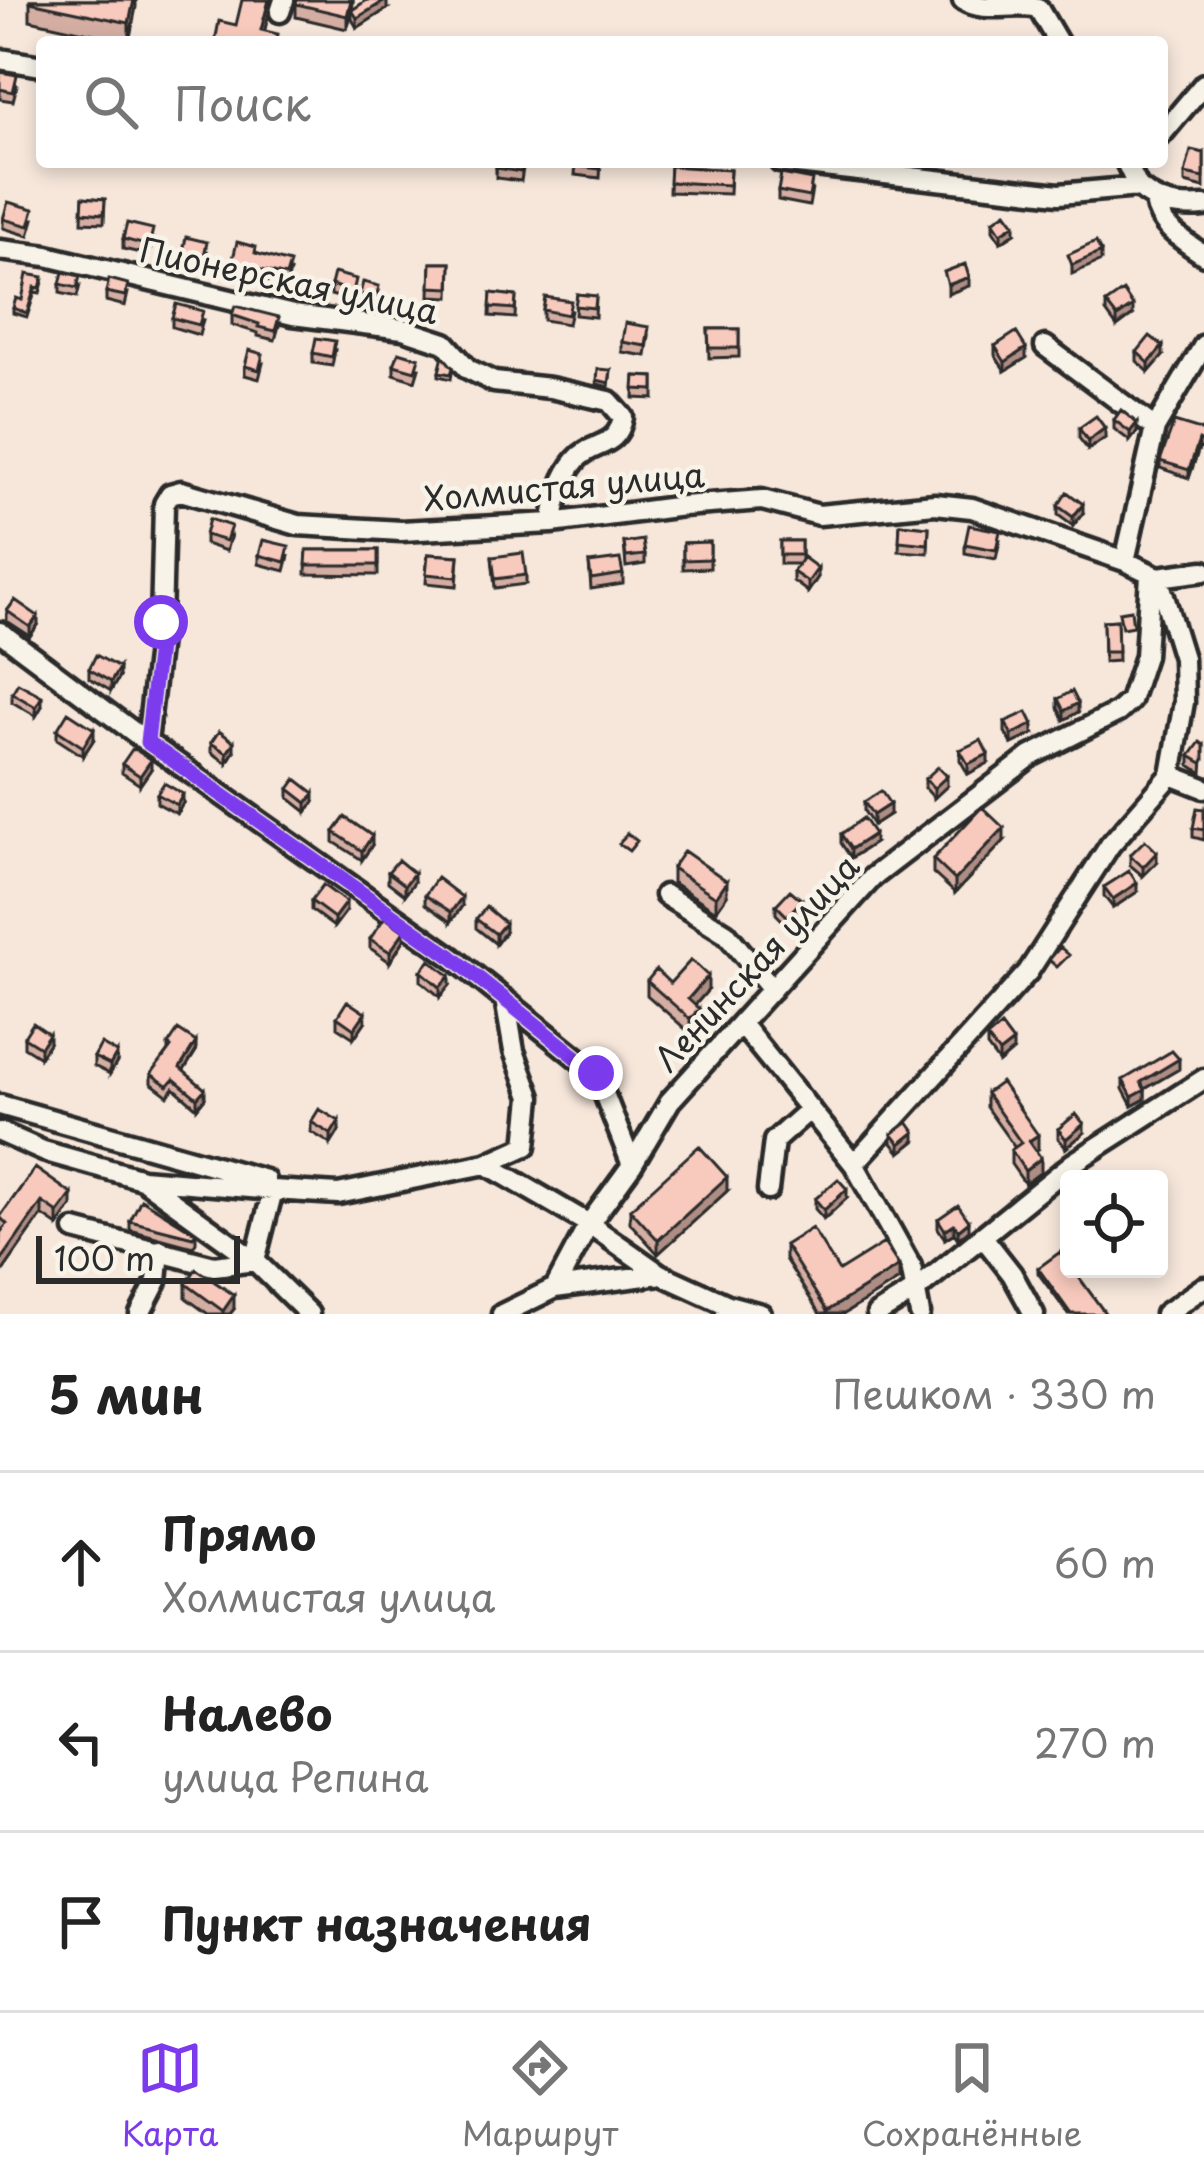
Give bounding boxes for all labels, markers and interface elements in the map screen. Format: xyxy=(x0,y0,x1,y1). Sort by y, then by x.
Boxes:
search box xyxy=(36,36,1168,168)
text: Поиск xyxy=(174,68,311,136)
icon: search xyxy=(78,69,144,135)
street label: Пионерская улица xyxy=(136,223,443,335)
street label: Холмистая улица xyxy=(421,448,707,522)
route start xyxy=(134,595,188,649)
street label: Ленинская улица xyxy=(641,842,870,1082)
route end xyxy=(569,1046,623,1100)
map controls xyxy=(1060,1170,1168,1278)
button: locate xyxy=(1060,1170,1168,1278)
scale bar xyxy=(36,1230,240,1283)
text: 100 m xyxy=(54,1232,155,1282)
text: 5 мин xyxy=(48,1354,204,1431)
text: Пешком · 330 m xyxy=(833,1363,1156,1422)
text: Прямо xyxy=(162,1498,316,1566)
icon: ahead xyxy=(48,1529,114,1595)
text: 60 m xyxy=(1054,1532,1156,1591)
text: Холмистая улица xyxy=(162,1566,495,1625)
text: Налево xyxy=(162,1678,332,1746)
icon: left xyxy=(48,1709,114,1775)
text: 270 m xyxy=(1034,1712,1156,1771)
text: улица Репина xyxy=(162,1746,428,1805)
text: Пункт назначения xyxy=(162,1888,592,1956)
icon: arrive xyxy=(48,1889,114,1955)
tab: Карта xyxy=(122,2035,219,2157)
tab: Маршрут xyxy=(462,2035,618,2157)
tab: Сохранённые xyxy=(862,2035,1082,2157)

